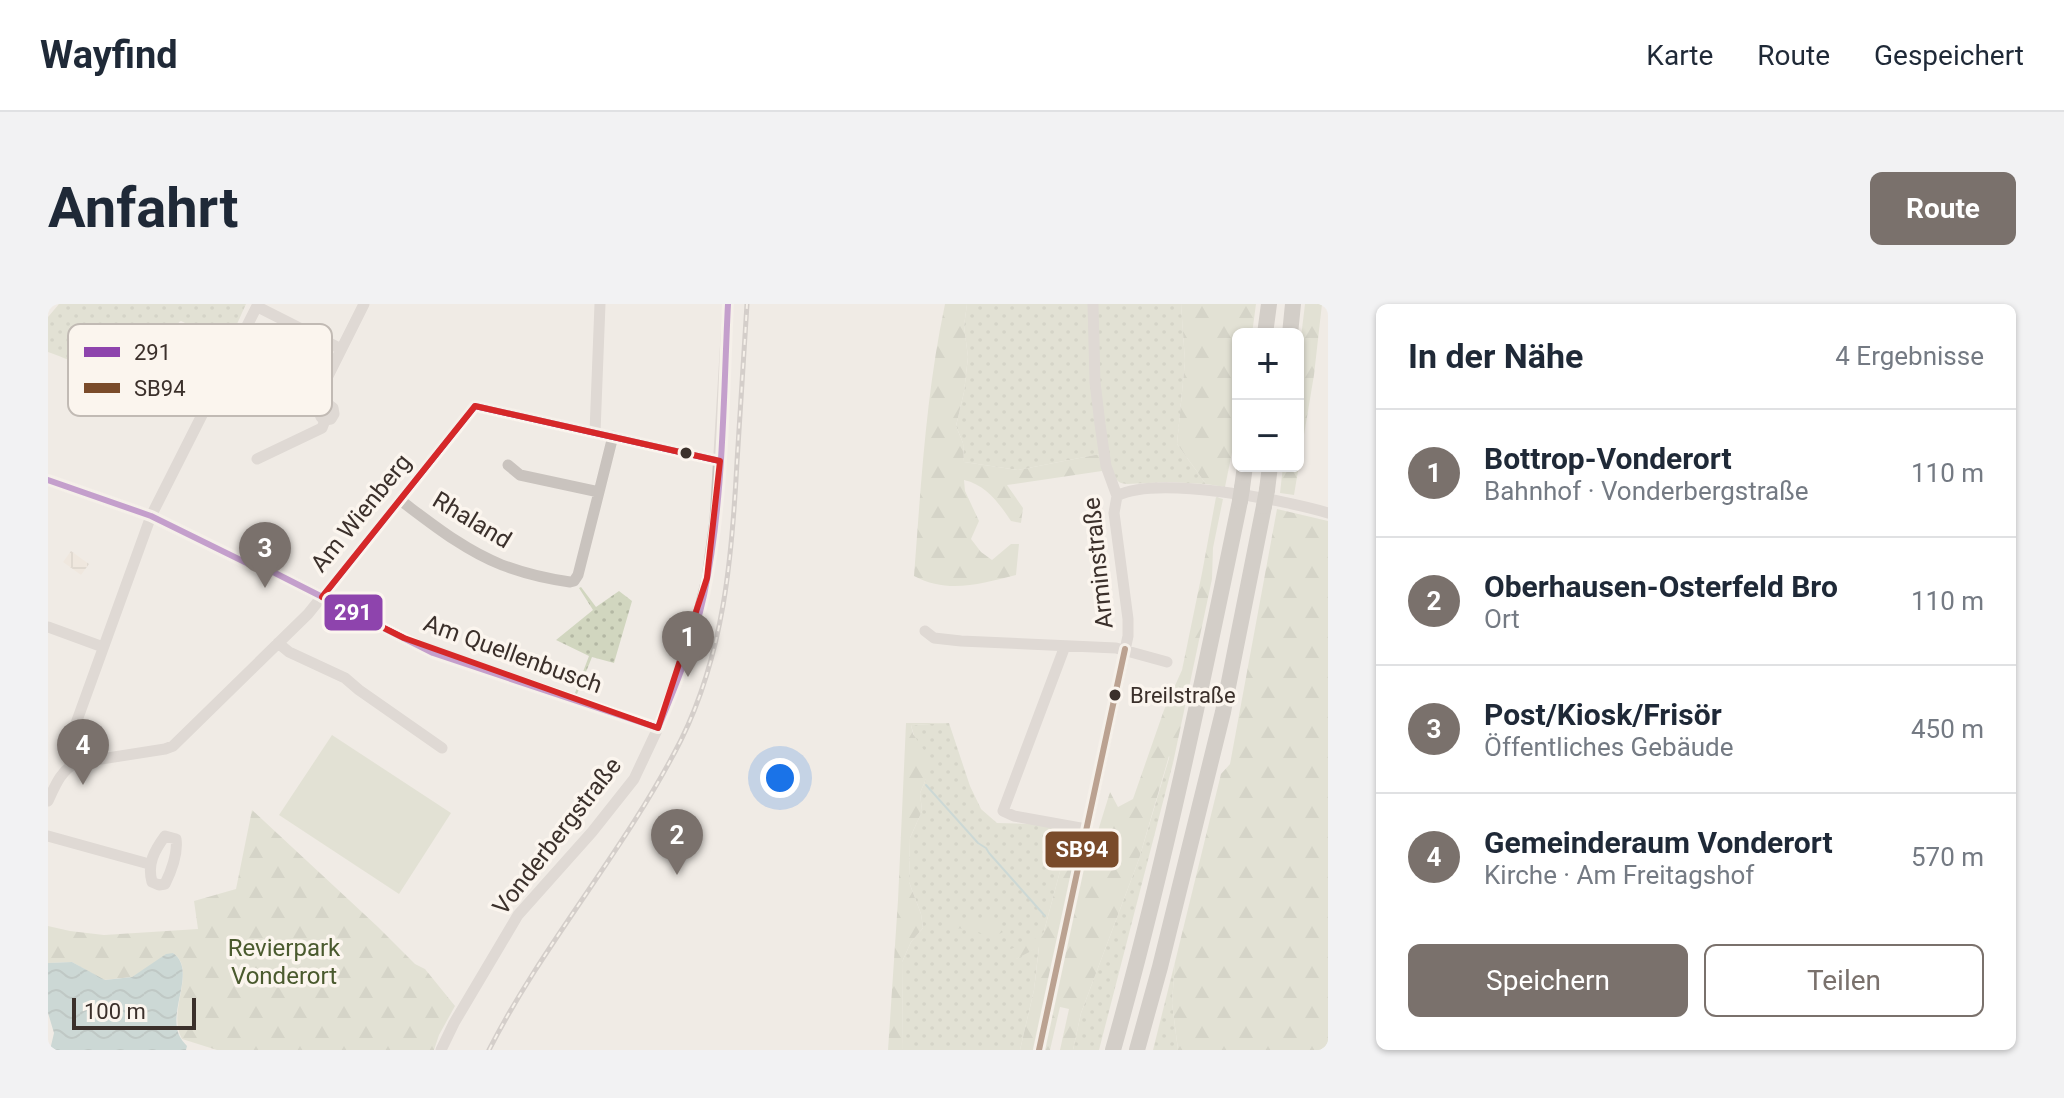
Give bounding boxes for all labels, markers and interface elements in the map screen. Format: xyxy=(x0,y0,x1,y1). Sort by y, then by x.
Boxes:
text: Wayfind xyxy=(40,33,178,77)
text: Karte xyxy=(1646,39,1713,72)
text: Route xyxy=(1757,39,1830,72)
text: Gespeichert xyxy=(1874,39,2024,72)
button: Route xyxy=(1870,172,2016,245)
text: Anfahrt xyxy=(48,175,238,241)
legend xyxy=(68,324,332,416)
map controls xyxy=(1232,328,1304,472)
button: + xyxy=(1232,328,1304,400)
text: In der Nähe xyxy=(1408,336,1583,376)
text: 291 xyxy=(134,340,171,365)
text: 4 Ergebnisse xyxy=(1835,341,1984,371)
text: SB94 xyxy=(134,376,186,401)
button: − xyxy=(1232,400,1304,472)
text: Bottrop-Vonderort xyxy=(1484,441,1732,476)
unlabelled marker xyxy=(678,445,694,461)
street label: Am Wienberg xyxy=(305,448,417,578)
text: 1 xyxy=(1427,458,1441,488)
text: 110 m xyxy=(1911,458,1984,488)
text: Bahnhof · Vonderbergstraße xyxy=(1484,476,1809,506)
street label: Rhaland xyxy=(428,486,516,554)
street label: Arminstraße xyxy=(1077,496,1119,630)
pin: 3 xyxy=(239,522,291,588)
text: Oberhausen-Osterfeld Bro xyxy=(1484,569,1838,604)
text: 2 xyxy=(1427,586,1441,616)
text: 110 m xyxy=(1911,586,1984,616)
line badge: 291 xyxy=(323,593,384,632)
text: 291 xyxy=(334,600,372,625)
text: Ort xyxy=(1484,604,1520,634)
street label: Am Quellenbusch xyxy=(420,609,606,699)
pin: 1 xyxy=(662,611,714,677)
place label: Breilstraße xyxy=(1130,683,1236,708)
marker: Breilstraße xyxy=(1107,687,1123,703)
text: Post/Kiosk/Frisör xyxy=(1484,697,1722,732)
text: 3 xyxy=(1427,714,1441,744)
text: 450 m xyxy=(1911,714,1984,744)
pin: 4 xyxy=(57,719,109,785)
text: Öffentliches Gebäude xyxy=(1484,732,1734,762)
street label: Vonderbergstraße xyxy=(487,752,627,920)
your location xyxy=(760,758,800,798)
pin: 2 xyxy=(651,809,703,875)
text: Gemeinderaum Vonderort xyxy=(1484,825,1833,860)
line badge: SB94 xyxy=(1044,830,1120,869)
text: SB94 xyxy=(1056,837,1109,862)
text: 4 xyxy=(1427,842,1441,872)
text: 570 m xyxy=(1911,842,1984,872)
text: Kirche · Am Freitagshof xyxy=(1484,860,1754,890)
park label: Revierpark Vonderort xyxy=(228,934,341,990)
button: Speichern xyxy=(1408,944,1688,1017)
button: Teilen xyxy=(1704,944,1984,1017)
scale bar xyxy=(72,994,196,1030)
text: 100 m xyxy=(84,999,146,1024)

